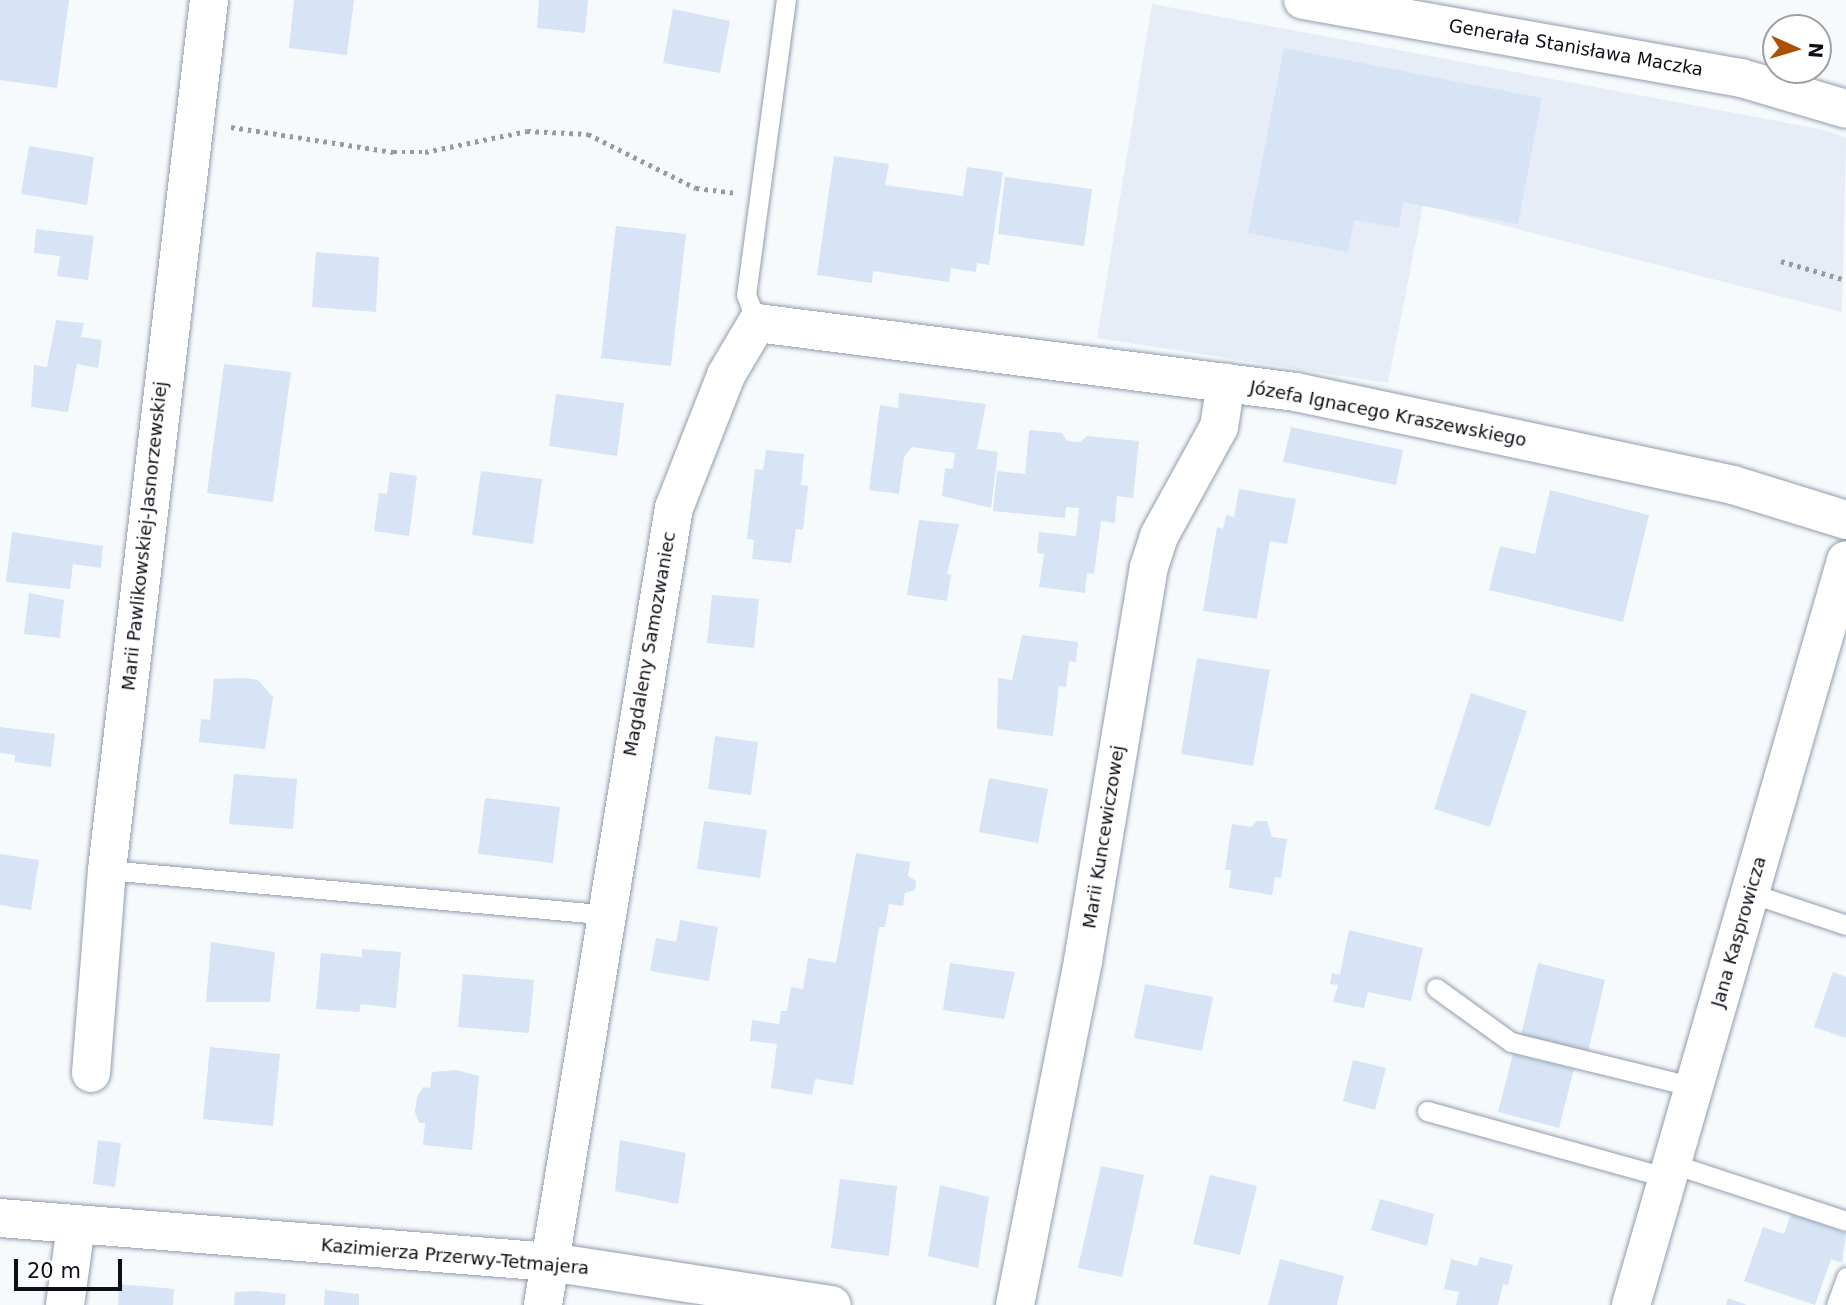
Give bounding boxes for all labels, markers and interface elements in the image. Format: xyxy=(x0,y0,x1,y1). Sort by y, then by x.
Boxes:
north arrow xyxy=(1762,14,1832,84)
street label: Generała Stanisława Maczka xyxy=(1447,15,1705,81)
text: N xyxy=(1804,42,1827,59)
street label: Józefa Ignacego Kraszewskiego xyxy=(1248,377,1528,451)
street label: Marii Pawlikowskiej-Jasnorzewskiej xyxy=(118,380,172,692)
street label: Magdaleny Samozwaniec xyxy=(620,530,680,758)
street label: Marii Kuncewiczowej xyxy=(1079,744,1129,930)
street label: Jana Kasprowicza xyxy=(1707,854,1771,1010)
street label: Kazimierza Przerwy-Tetmajera xyxy=(320,1235,590,1279)
scale bar xyxy=(18,1246,126,1290)
text: 20 m xyxy=(27,1259,81,1283)

